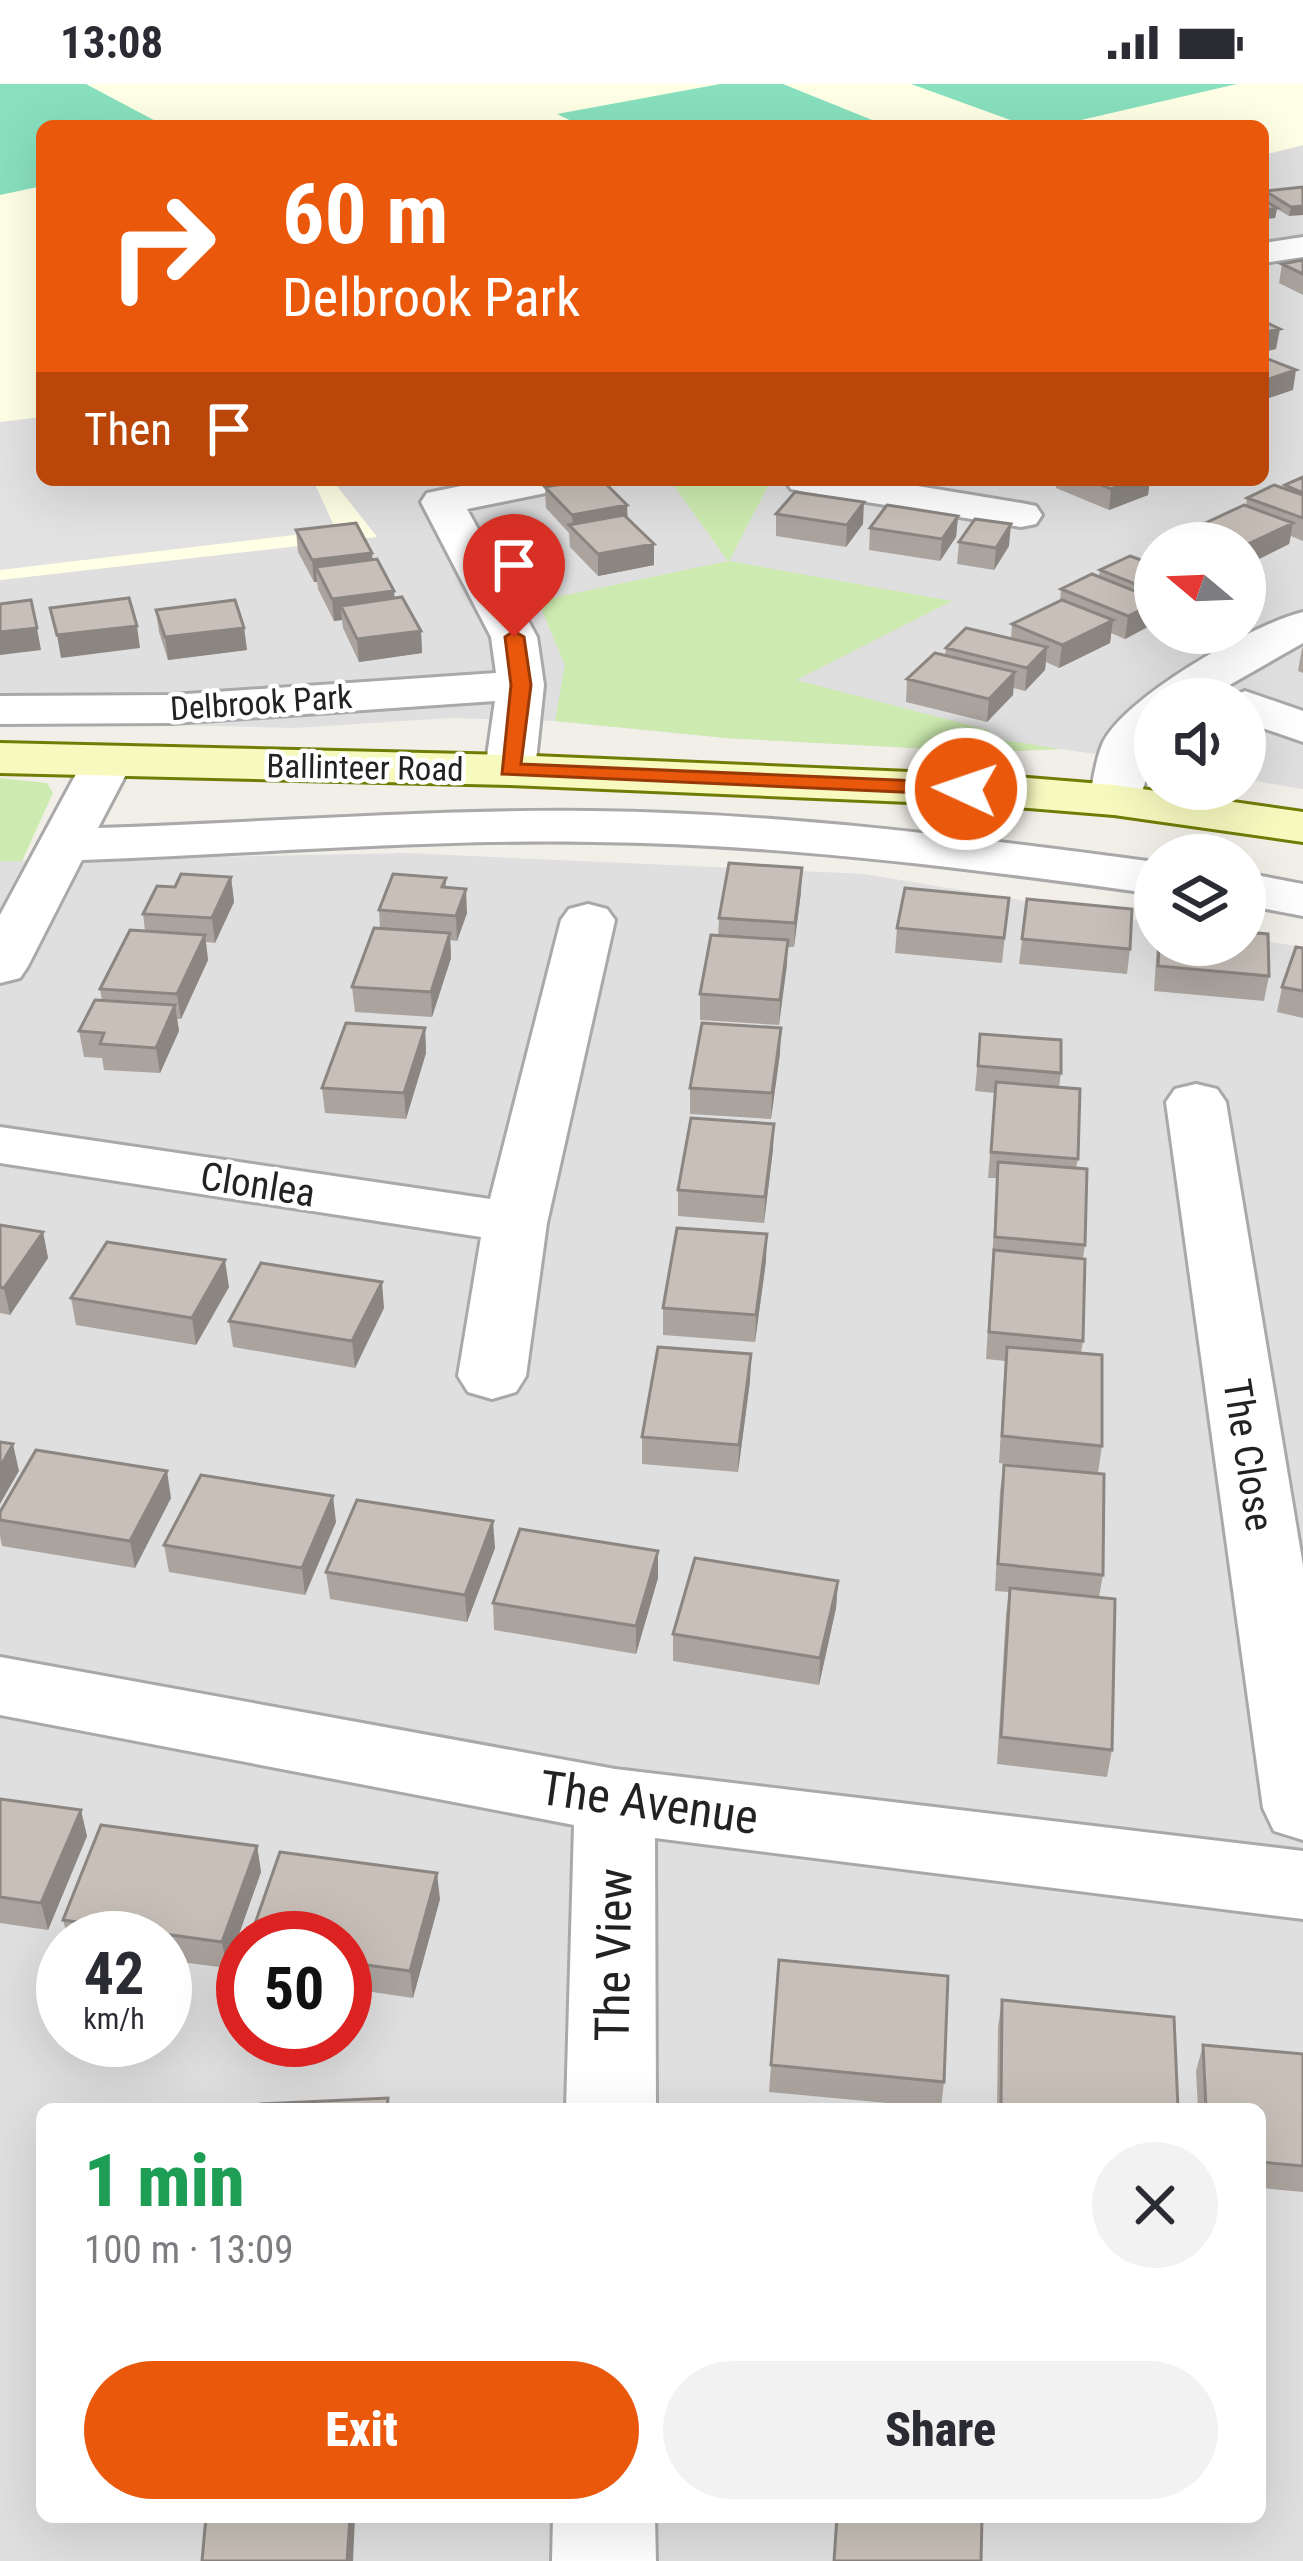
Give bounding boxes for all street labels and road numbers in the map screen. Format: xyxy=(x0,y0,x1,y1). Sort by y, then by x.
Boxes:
street label: Delbrook Park xyxy=(169,677,353,728)
street label: Ballinteer Road xyxy=(266,746,464,789)
street label: Clonlea xyxy=(197,1153,318,1217)
street label: The Close xyxy=(1213,1376,1283,1534)
street label: The Avenue xyxy=(536,1759,762,1846)
street label: The View xyxy=(583,1868,644,2042)

